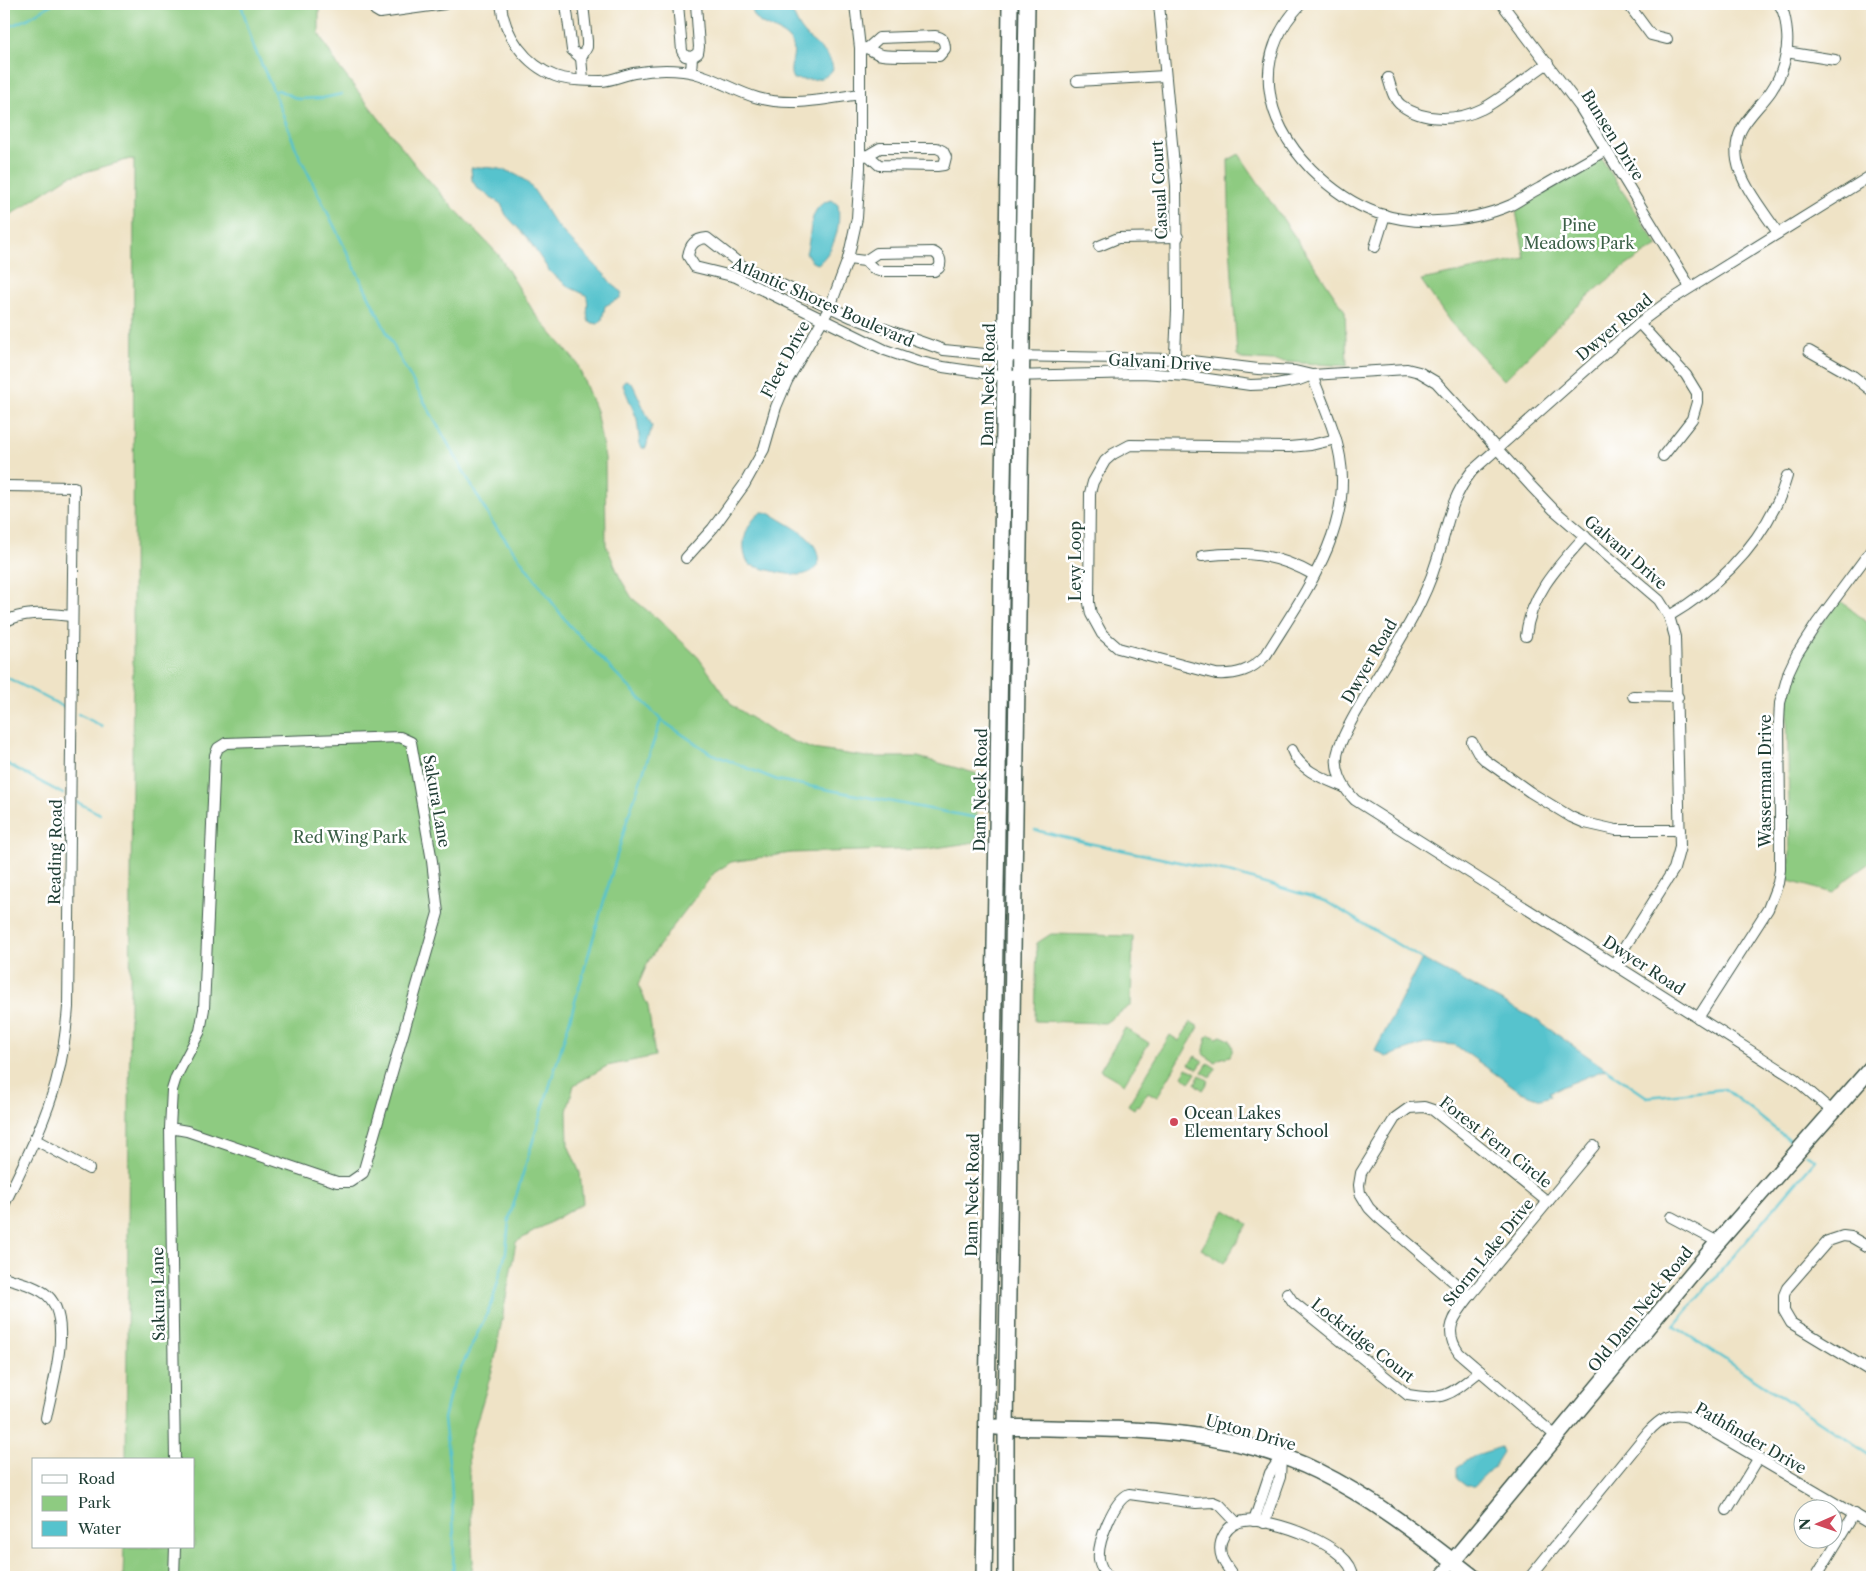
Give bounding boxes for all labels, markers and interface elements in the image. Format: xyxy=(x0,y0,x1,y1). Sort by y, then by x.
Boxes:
street label: Bunsen Drive xyxy=(1577,86,1649,184)
street label: Casual Court xyxy=(1146,139,1172,240)
park label: Pine Meadows Park xyxy=(1523,215,1635,253)
street label: Atlantic Shores Boulevard xyxy=(728,252,917,351)
street label: Dwyer Road xyxy=(1572,289,1657,365)
street label: Fleet Drive xyxy=(756,317,814,401)
street label: Dam Neck Road xyxy=(977,323,999,447)
street label: Galvani Drive xyxy=(1108,349,1212,375)
street label: Galvani Drive xyxy=(1580,511,1672,593)
street label: Levy Loop xyxy=(1065,521,1085,601)
street label: Dwyer Road xyxy=(1337,615,1401,707)
street label: Wasserman Drive xyxy=(1755,714,1775,849)
street label: Dam Neck Road xyxy=(969,728,991,852)
street label: Sakura Lane xyxy=(419,753,455,849)
street label: Reading Road xyxy=(44,799,66,905)
park label: Red Wing Park xyxy=(293,827,408,847)
street label: Dwyer Road xyxy=(1599,931,1689,999)
street label: Forest Fern Circle xyxy=(1436,1092,1556,1192)
place label: Ocean Lakes Elementary School xyxy=(1184,1103,1329,1141)
marker: Ocean Lakes Elementary School xyxy=(1168,1116,1180,1128)
street label: Dam Neck Road xyxy=(961,1133,983,1257)
street label: Storm Lake Drive xyxy=(1438,1194,1538,1310)
street label: Old Dam Neck Road xyxy=(1583,1242,1697,1376)
street label: Sakura Lane xyxy=(147,1247,169,1341)
street label: Lockridge Court xyxy=(1307,1294,1419,1387)
street label: Pathfinder Drive xyxy=(1692,1398,1810,1478)
street label: Upton Drive xyxy=(1203,1410,1299,1454)
legend xyxy=(32,1458,195,1548)
text: Road xyxy=(78,1469,115,1488)
text: Park xyxy=(78,1493,112,1512)
north arrow xyxy=(1794,1498,1844,1548)
text: N xyxy=(1796,1518,1814,1531)
text: Water xyxy=(77,1519,122,1538)

